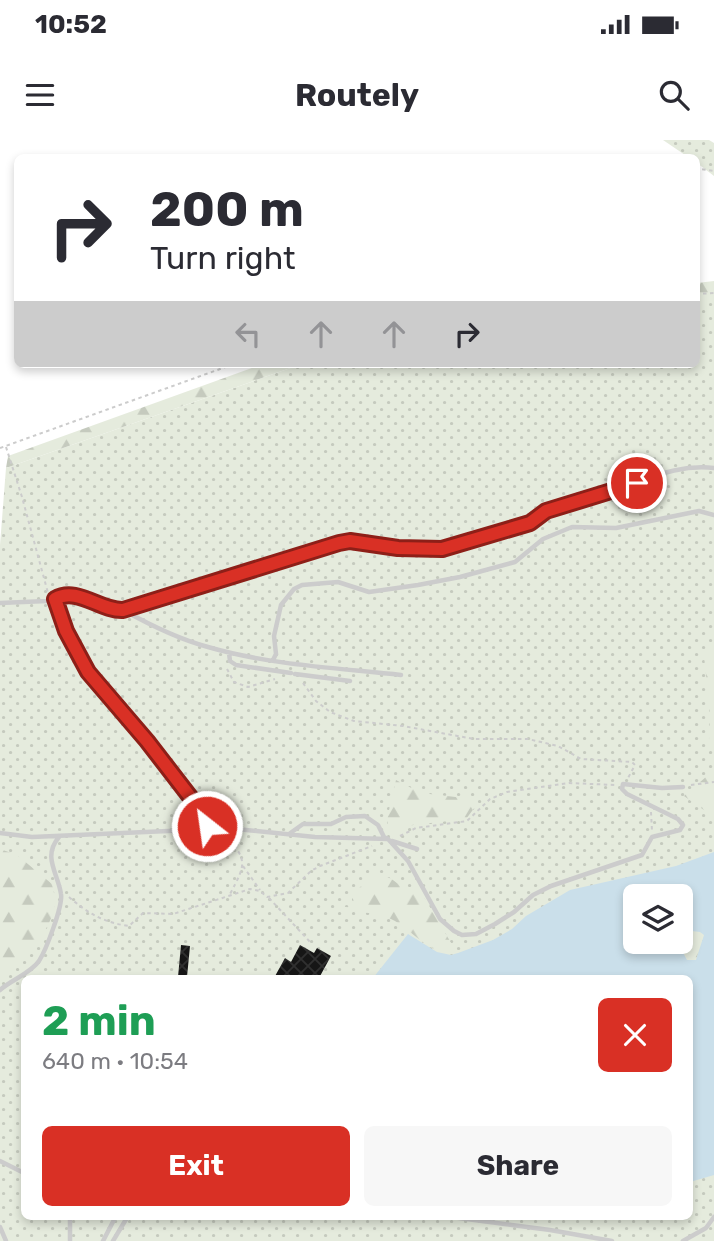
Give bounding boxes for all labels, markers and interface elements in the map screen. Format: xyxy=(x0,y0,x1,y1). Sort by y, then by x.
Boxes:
text: 10:52 xyxy=(35,9,107,40)
icon: menu xyxy=(21,76,59,114)
text: Routely xyxy=(295,76,419,114)
icon: search xyxy=(655,76,693,114)
text: 200 m xyxy=(150,180,304,238)
icon: right xyxy=(35,182,126,273)
text: Turn right xyxy=(150,239,295,277)
icon: left xyxy=(229,315,267,353)
icon: ahead xyxy=(302,315,340,353)
icon: ahead xyxy=(375,315,413,353)
icon: right xyxy=(448,315,486,353)
pin xyxy=(607,453,667,513)
icon: arrive xyxy=(618,464,656,502)
position arrow xyxy=(170,789,244,863)
map controls xyxy=(623,884,693,954)
button: layers xyxy=(623,884,693,954)
text: 2 min xyxy=(42,996,156,1046)
button: close xyxy=(598,998,672,1072)
text: 640 m · 10:54 xyxy=(42,1047,188,1075)
button: Exit xyxy=(42,1126,350,1206)
button: Share xyxy=(364,1126,672,1206)

